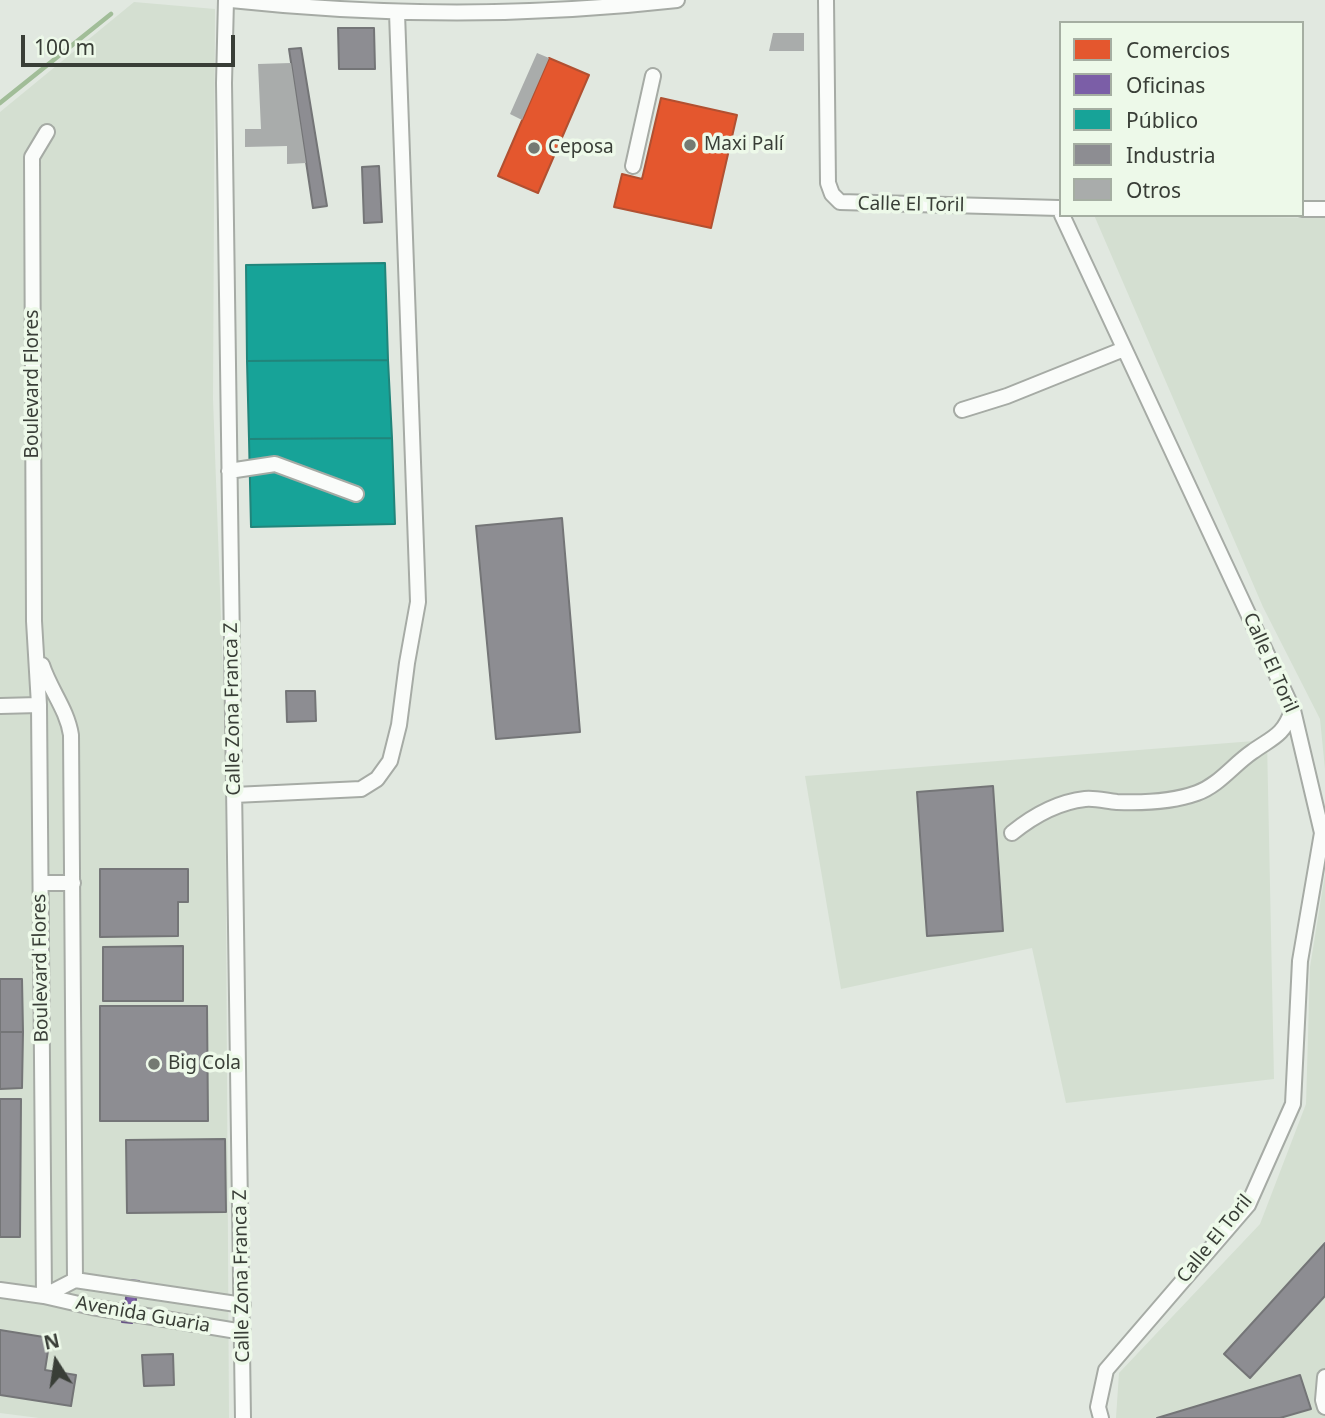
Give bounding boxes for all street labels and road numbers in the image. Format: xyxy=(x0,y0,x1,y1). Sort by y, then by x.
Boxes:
street label: Calle El Toril xyxy=(857,193,965,217)
street label: Boulevard Flores xyxy=(22,310,44,458)
street label: Calle El Toril xyxy=(1238,610,1302,716)
street label: Calle Zona Franca Z xyxy=(220,622,246,796)
street label: Boulevard Flores xyxy=(28,893,54,1043)
street label: Calle Zona Franca Z xyxy=(229,1189,255,1363)
street label: Calle El Toril xyxy=(1172,1190,1258,1288)
street label: Avenida Guaria xyxy=(74,1292,212,1338)

